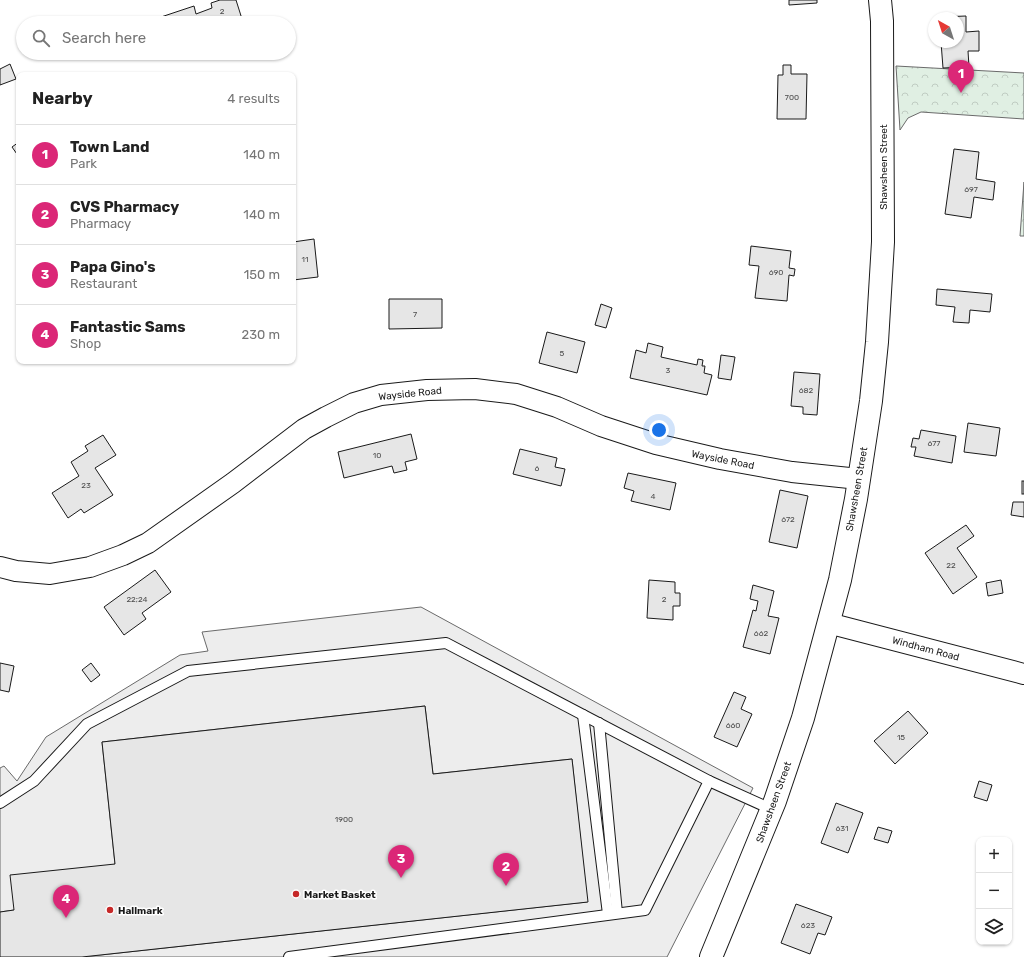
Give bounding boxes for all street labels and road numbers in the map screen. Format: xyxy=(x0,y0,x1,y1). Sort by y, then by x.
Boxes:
street label: Shawsheen Street xyxy=(878,124,890,210)
street label: Wayside Road xyxy=(378,385,442,403)
street label: Shawsheen Street xyxy=(844,446,870,532)
street label: Wayside Road xyxy=(690,448,755,472)
street label: Windham Road xyxy=(891,634,961,664)
street label: Shawsheen Street xyxy=(754,760,794,845)

